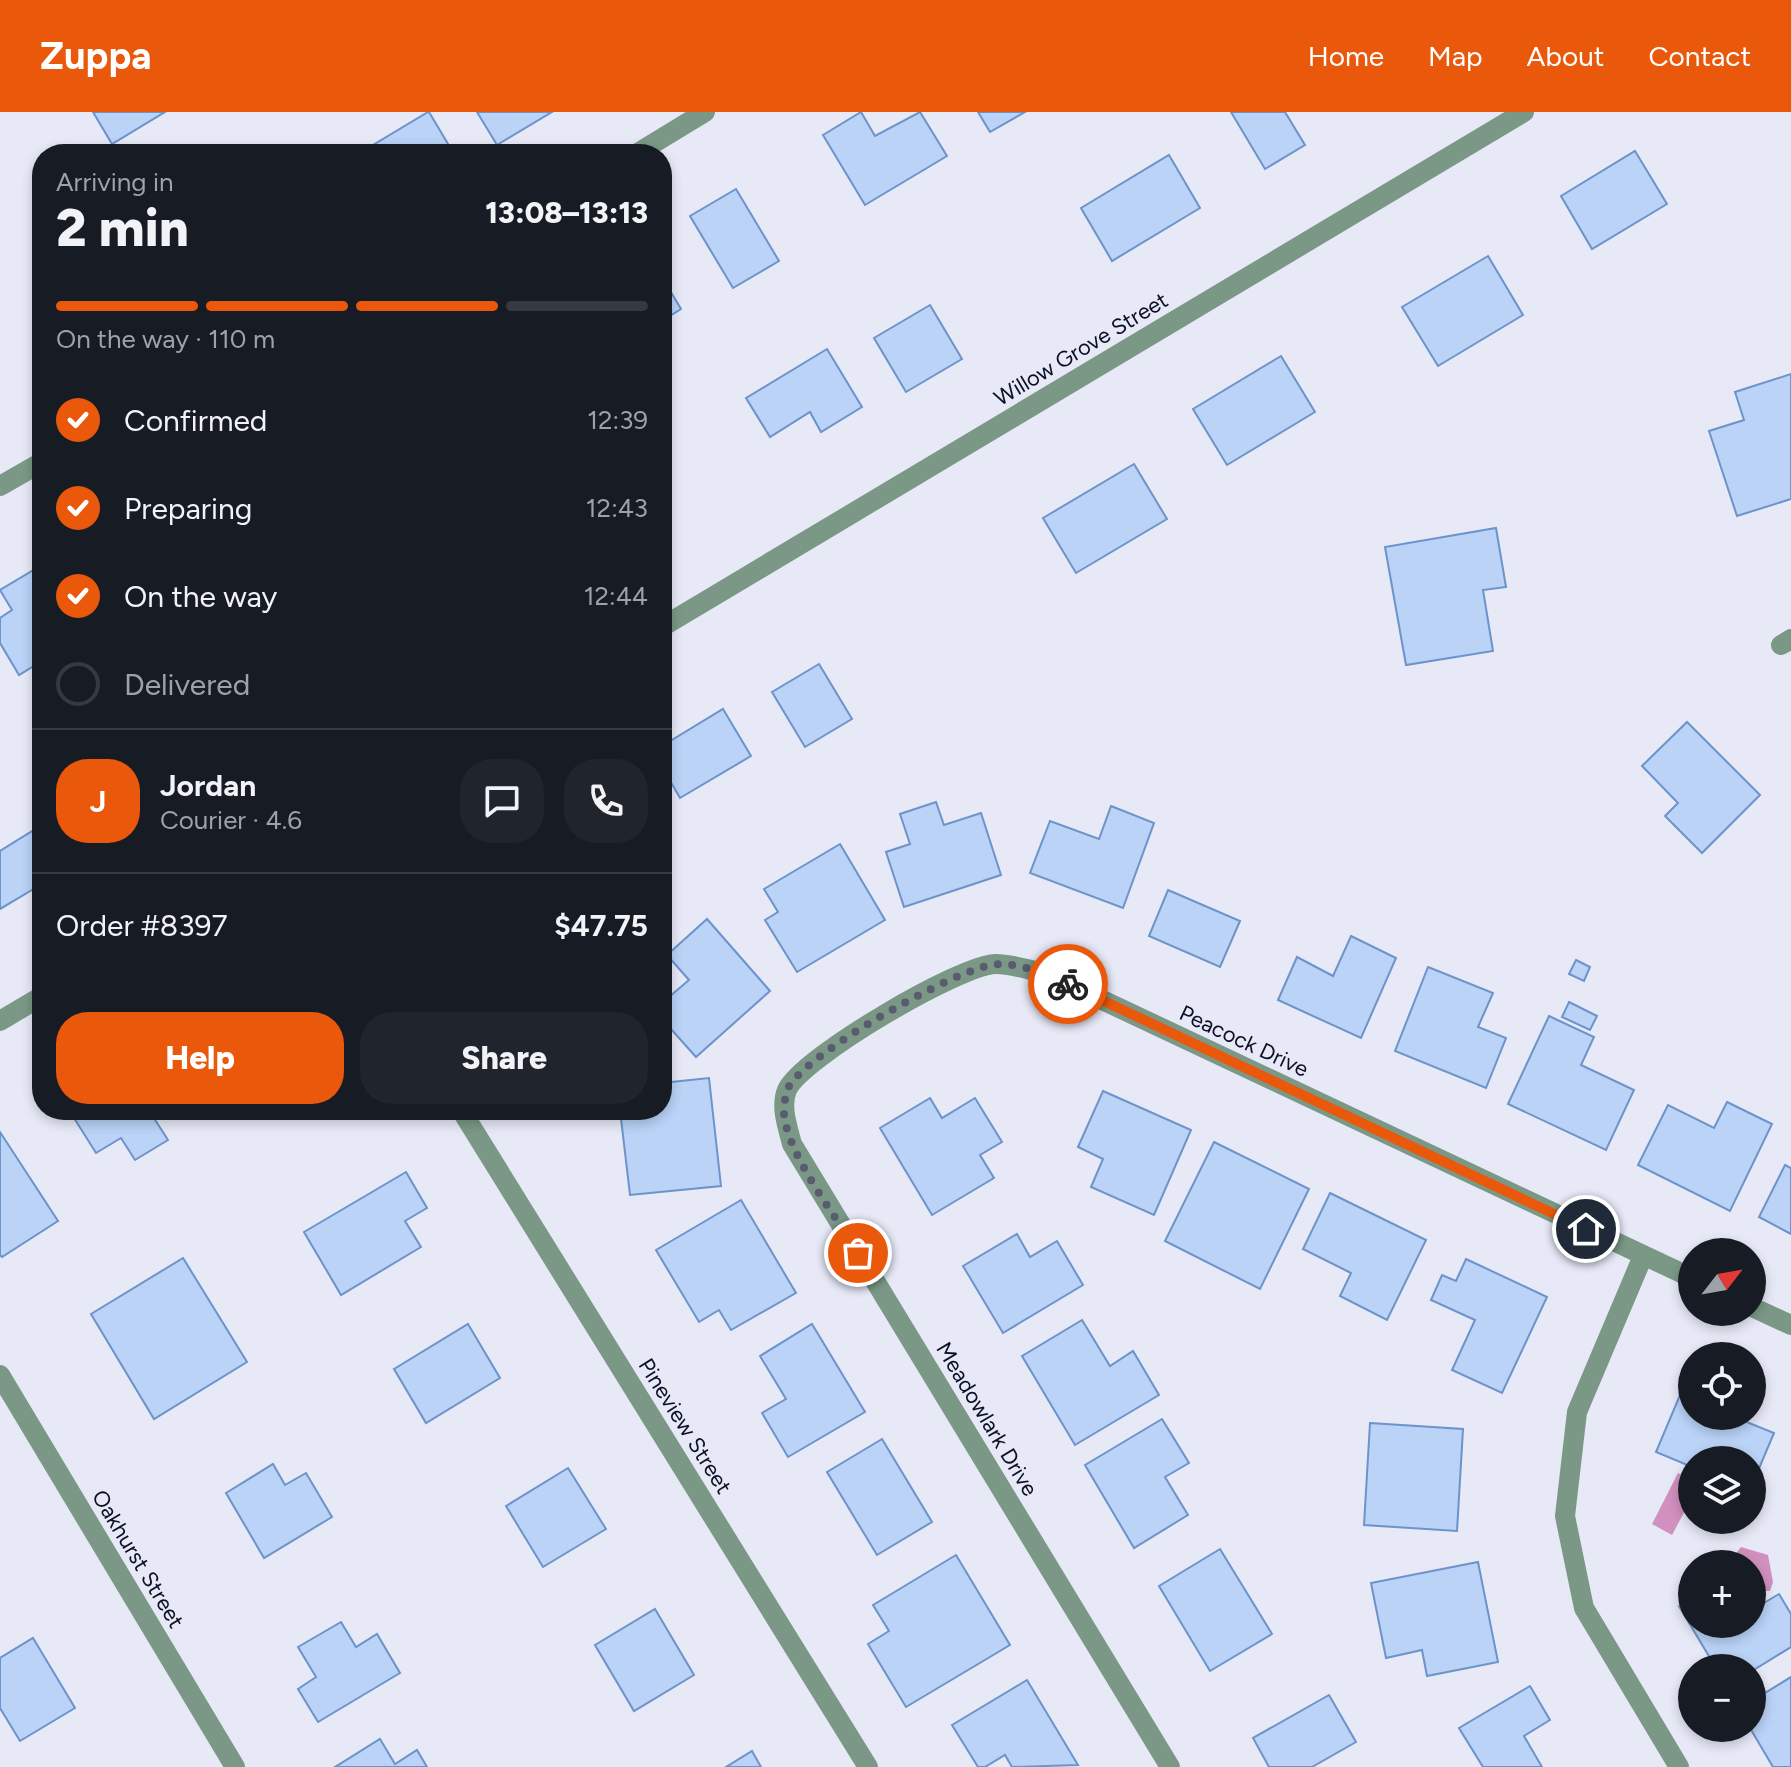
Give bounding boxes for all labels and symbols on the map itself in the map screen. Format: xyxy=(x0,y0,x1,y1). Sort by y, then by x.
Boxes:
street label: Willow Grove Street xyxy=(989,286,1173,412)
courier xyxy=(1028,944,1108,1024)
street label: Peacock Drive xyxy=(1175,999,1313,1083)
pin xyxy=(1552,1195,1620,1263)
pin xyxy=(824,1219,892,1287)
north arrow xyxy=(1678,1238,1766,1326)
street label: Meadowlark Drive xyxy=(930,1337,1044,1501)
street label: Pineview Street xyxy=(633,1353,737,1499)
street label: Oakhurst Street xyxy=(86,1485,190,1633)

